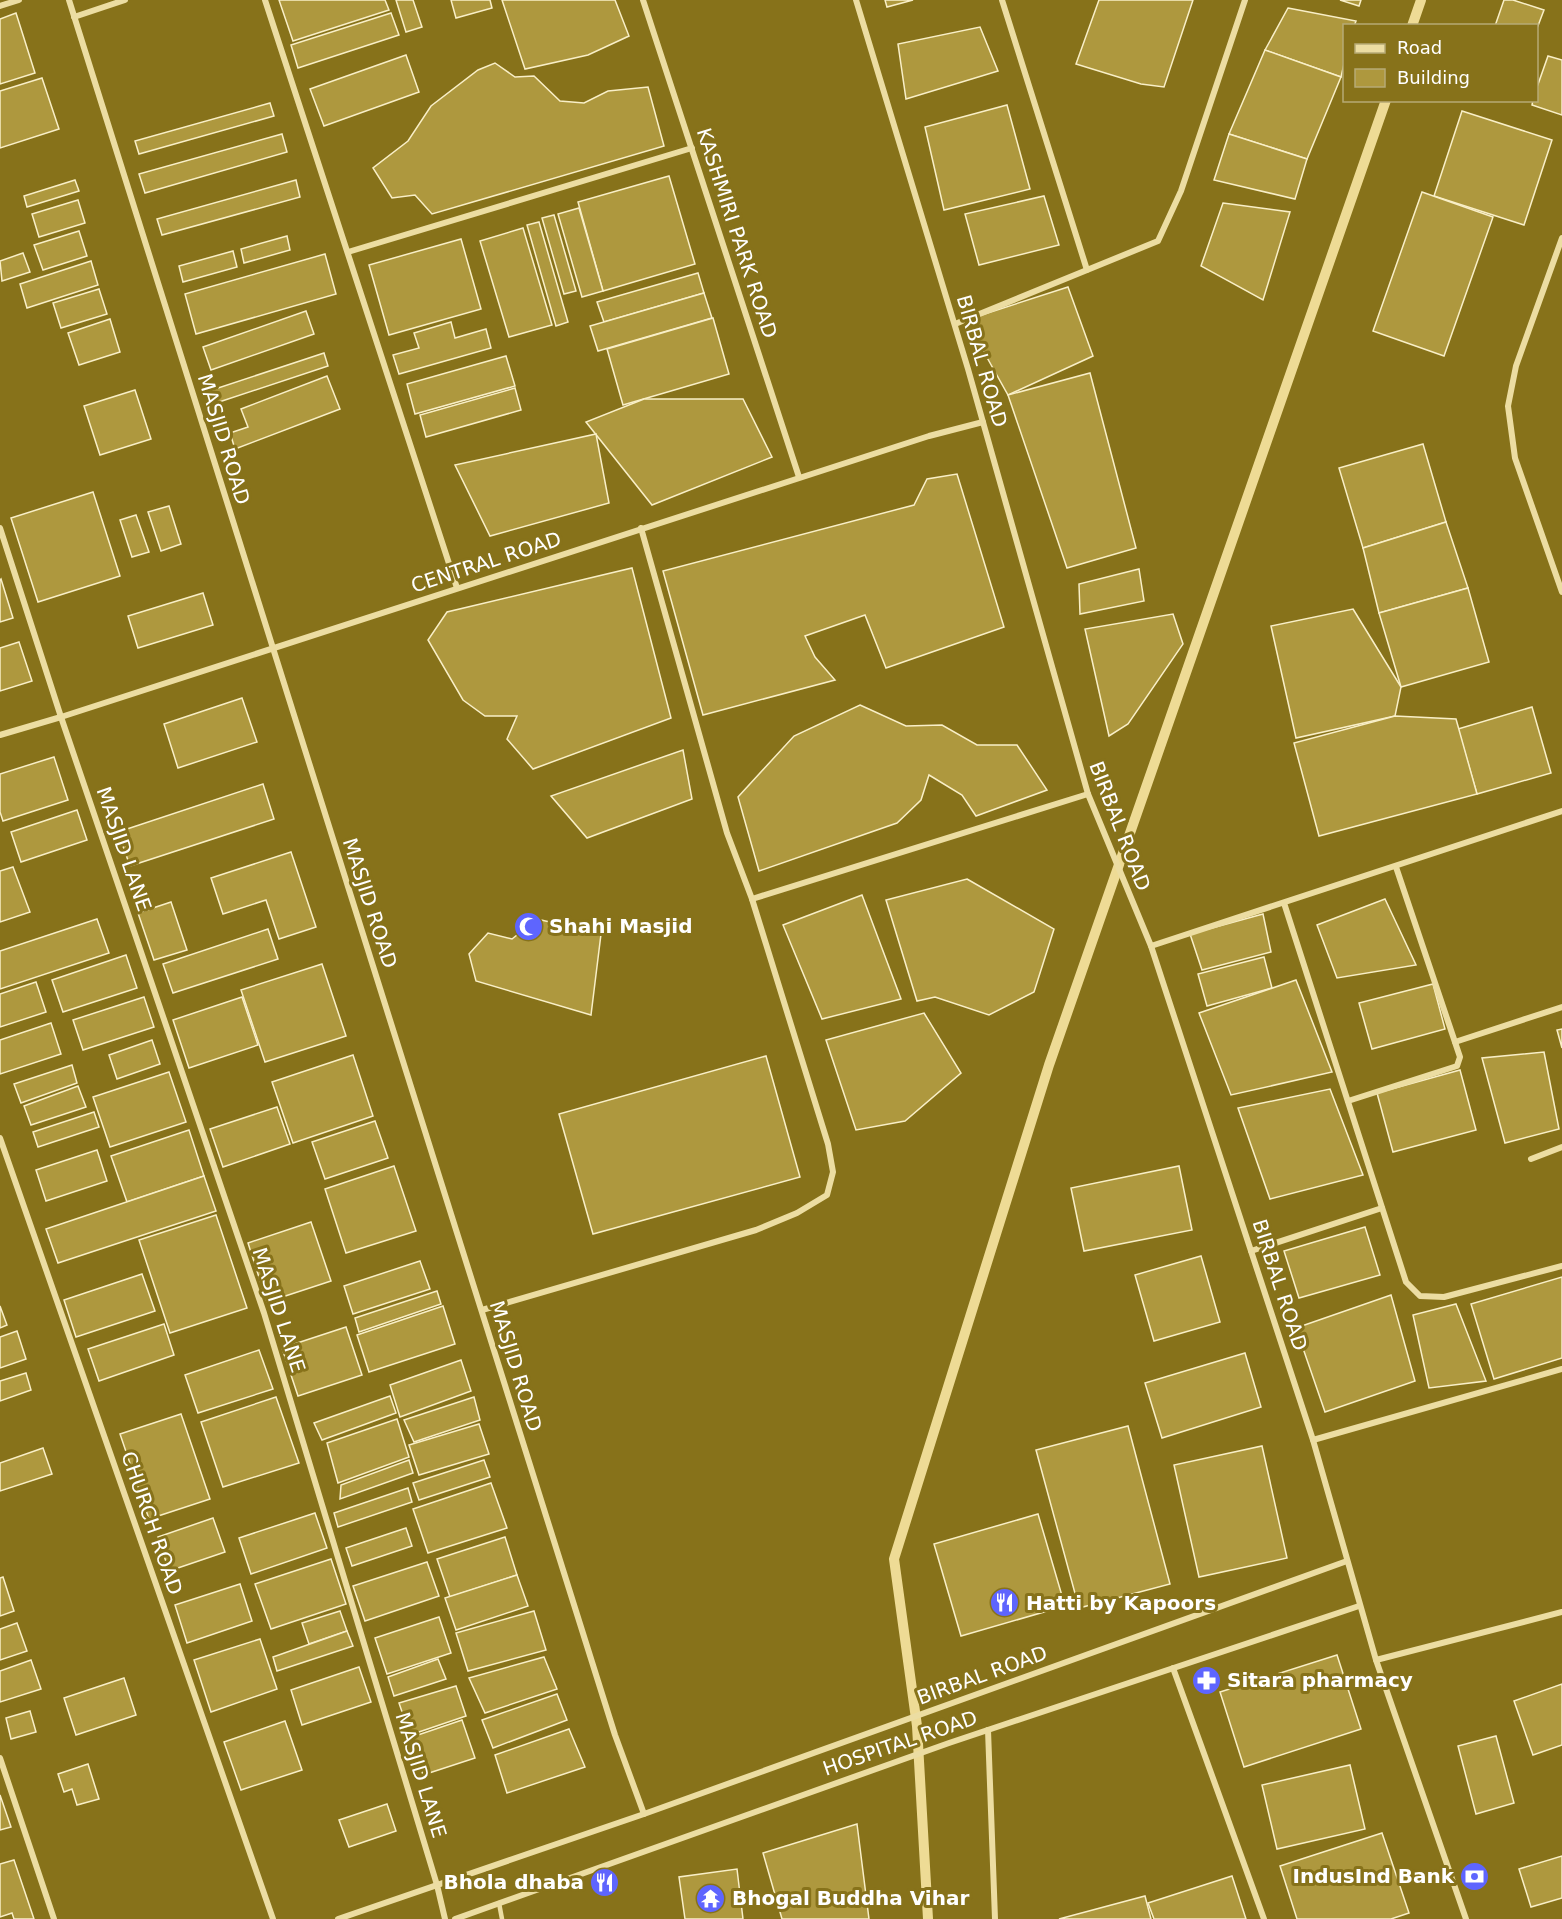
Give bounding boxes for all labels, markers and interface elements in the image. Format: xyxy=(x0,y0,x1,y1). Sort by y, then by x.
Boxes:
legend xyxy=(1343,24,1538,102)
text: Road xyxy=(1397,37,1442,58)
text: Building xyxy=(1397,67,1470,88)
street label: KASHMIRI PARK ROAD xyxy=(692,125,782,341)
street label: BIRBAL ROAD xyxy=(952,292,1012,430)
street label: MASJID ROAD xyxy=(193,371,255,507)
street label: CENTRAL ROAD xyxy=(408,526,564,598)
street label: BIRBAL ROAD xyxy=(1084,758,1156,894)
street label: MASJID LANE xyxy=(91,784,157,914)
street label: MASJID ROAD xyxy=(338,835,402,971)
mosque icon: Shahi Masjid xyxy=(512,910,544,942)
place label: Shahi Masjid xyxy=(549,914,693,938)
street label: BIRBAL ROAD xyxy=(1247,1216,1313,1354)
street label: MASJID LANE xyxy=(247,1244,311,1376)
street label: MASJID ROAD xyxy=(485,1298,547,1434)
street label: CHURCH ROAD xyxy=(116,1448,188,1598)
restaurant icon: Hatti by Kapoors xyxy=(989,1587,1021,1619)
place label: Hatti by Kapoors xyxy=(1026,1591,1216,1615)
street label: BIRBAL ROAD xyxy=(914,1640,1050,1710)
pharmacy icon: Sitara pharmacy xyxy=(1190,1664,1222,1696)
place label: Sitara pharmacy xyxy=(1227,1668,1413,1692)
street label: HOSPITAL ROAD xyxy=(820,1705,980,1781)
street label: MASJID LANE xyxy=(391,1709,451,1841)
bank icon: IndusInd Bank xyxy=(1459,1860,1491,1892)
place label: IndusInd Bank xyxy=(1293,1864,1455,1888)
restaurant icon: Bhola dhaba xyxy=(589,1866,621,1898)
place label: Bhola dhaba xyxy=(444,1870,584,1894)
temple icon: Bhogal Buddha Vihar xyxy=(695,1882,727,1914)
place label: Bhogal Buddha Vihar xyxy=(732,1886,969,1910)

